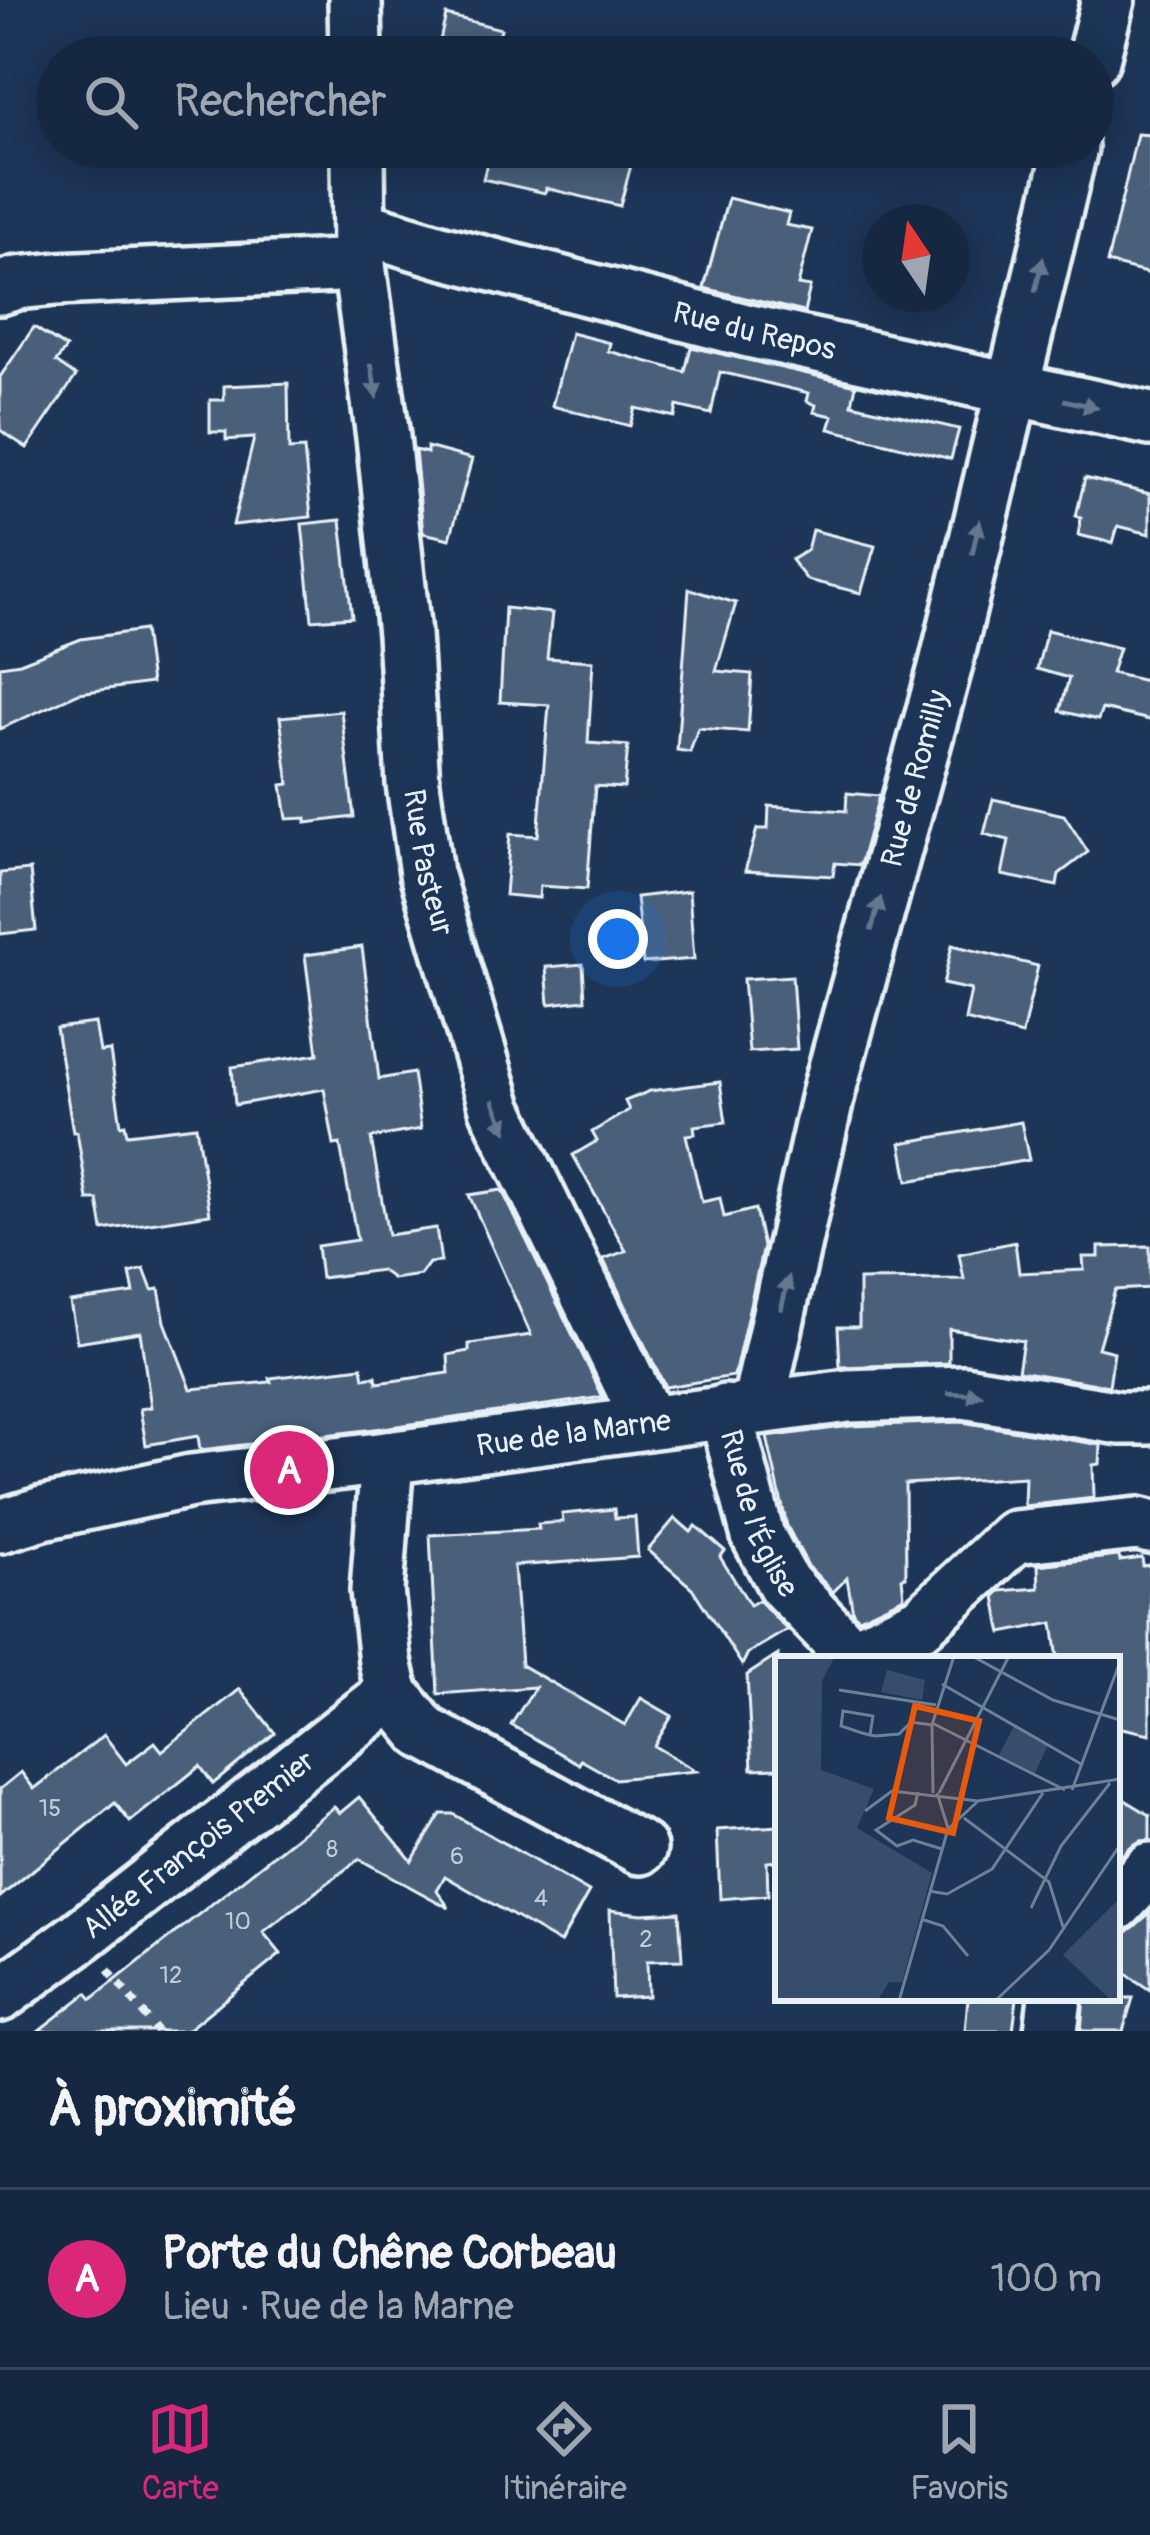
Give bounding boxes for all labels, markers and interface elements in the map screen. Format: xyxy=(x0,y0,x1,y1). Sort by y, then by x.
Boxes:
search box xyxy=(36,36,1114,168)
icon: search xyxy=(78,69,144,135)
text: Rechercher xyxy=(174,74,387,130)
north arrow xyxy=(862,204,970,312)
one-way arrow xyxy=(1030,256,1049,293)
street label: Rue du Repos xyxy=(669,294,839,368)
one-way arrow xyxy=(365,363,384,400)
one-way arrow xyxy=(1062,395,1100,414)
one-way arrow xyxy=(967,519,986,556)
street label: Rue de Romilly xyxy=(873,686,957,871)
street label: Rue Pasteur xyxy=(395,787,462,941)
one-way arrow xyxy=(867,895,886,932)
your location xyxy=(588,909,648,969)
one-way arrow xyxy=(491,1098,511,1133)
one-way arrow xyxy=(776,1274,795,1312)
one-way arrow xyxy=(947,1385,985,1404)
street label: Rue de la Marne xyxy=(474,1402,673,1465)
pin: A xyxy=(250,1425,328,1515)
street label: Rue de l'Église xyxy=(712,1426,805,1606)
inset map xyxy=(775,1656,1120,2001)
street label: Allée François Premier xyxy=(75,1742,322,1947)
house number: 15 xyxy=(39,1794,61,1823)
house number: 8 xyxy=(326,1835,338,1864)
house number: 6 xyxy=(450,1842,464,1871)
house number: 4 xyxy=(534,1884,548,1913)
house number: 10 xyxy=(225,1907,251,1936)
house number: 2 xyxy=(639,1925,653,1954)
house number: 12 xyxy=(160,1961,182,1990)
text: À proximité xyxy=(48,2077,297,2141)
text: Porte du Chêne Corbeau xyxy=(162,2226,617,2282)
text: A xyxy=(74,2254,100,2303)
text: 100 m xyxy=(990,2254,1102,2303)
text: Lieu · Rue de la Marne xyxy=(162,2282,514,2331)
tab: Carte xyxy=(142,2396,219,2509)
tab: Itinéraire xyxy=(502,2396,627,2509)
tab: Favoris xyxy=(910,2396,1008,2509)

